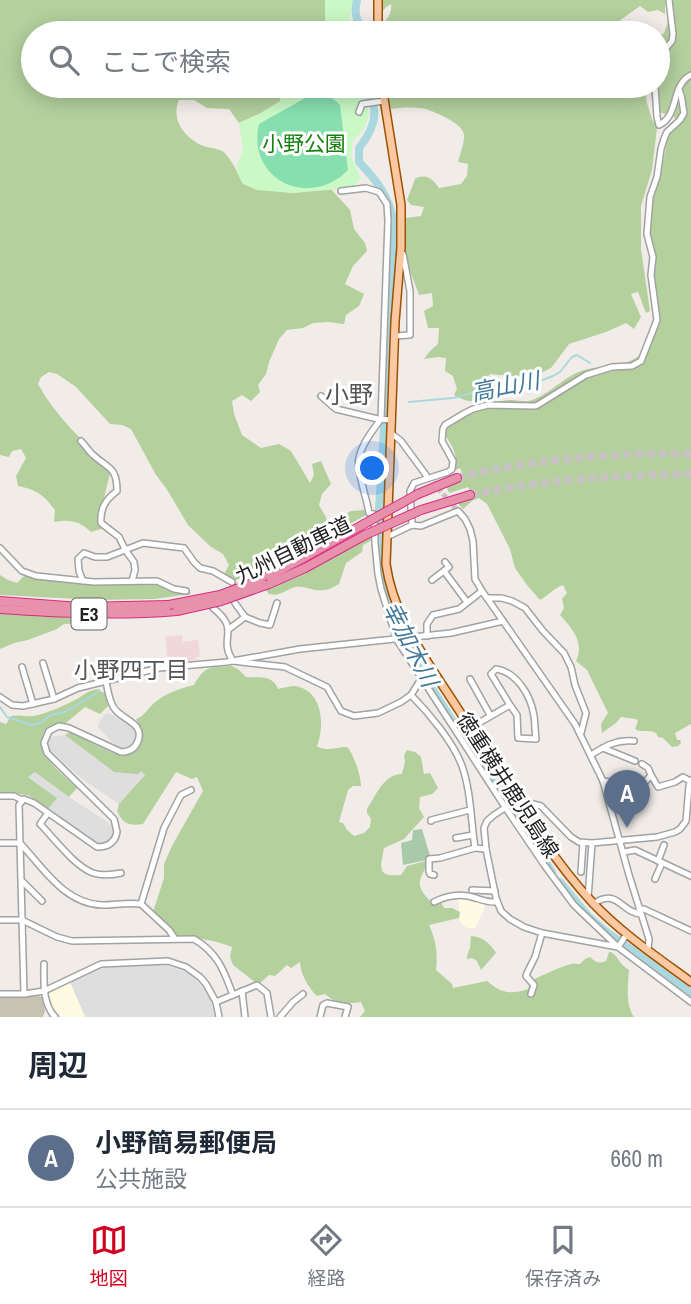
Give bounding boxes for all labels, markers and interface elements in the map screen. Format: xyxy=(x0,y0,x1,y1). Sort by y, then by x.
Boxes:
search box xyxy=(21,21,670,98)
icon: search xyxy=(45,41,83,79)
text: ここで検索 xyxy=(101,44,231,79)
park label: 小野公園 xyxy=(262,129,346,158)
water label: 高山川 xyxy=(468,364,545,408)
district label: 小野 xyxy=(325,378,373,410)
your location xyxy=(355,451,389,485)
street label: 九州自動車道 xyxy=(230,509,356,591)
water label: 幸加木川 xyxy=(376,596,447,695)
road number: E3 xyxy=(72,598,106,629)
district label: 小野四丁目 xyxy=(74,654,189,685)
street label: 徳重横井鹿児島線 xyxy=(450,707,566,863)
pin: A xyxy=(604,770,650,828)
text: 周辺 xyxy=(28,1045,88,1085)
text: 小野簡易郵便局 xyxy=(95,1125,277,1160)
text: A xyxy=(44,1143,58,1174)
text: 660 m xyxy=(611,1143,663,1174)
text: 公共施設 xyxy=(95,1163,187,1194)
tab: 地図 xyxy=(90,1221,128,1291)
tab: 経路 xyxy=(307,1221,345,1291)
tab: 保存済み xyxy=(525,1221,601,1291)

